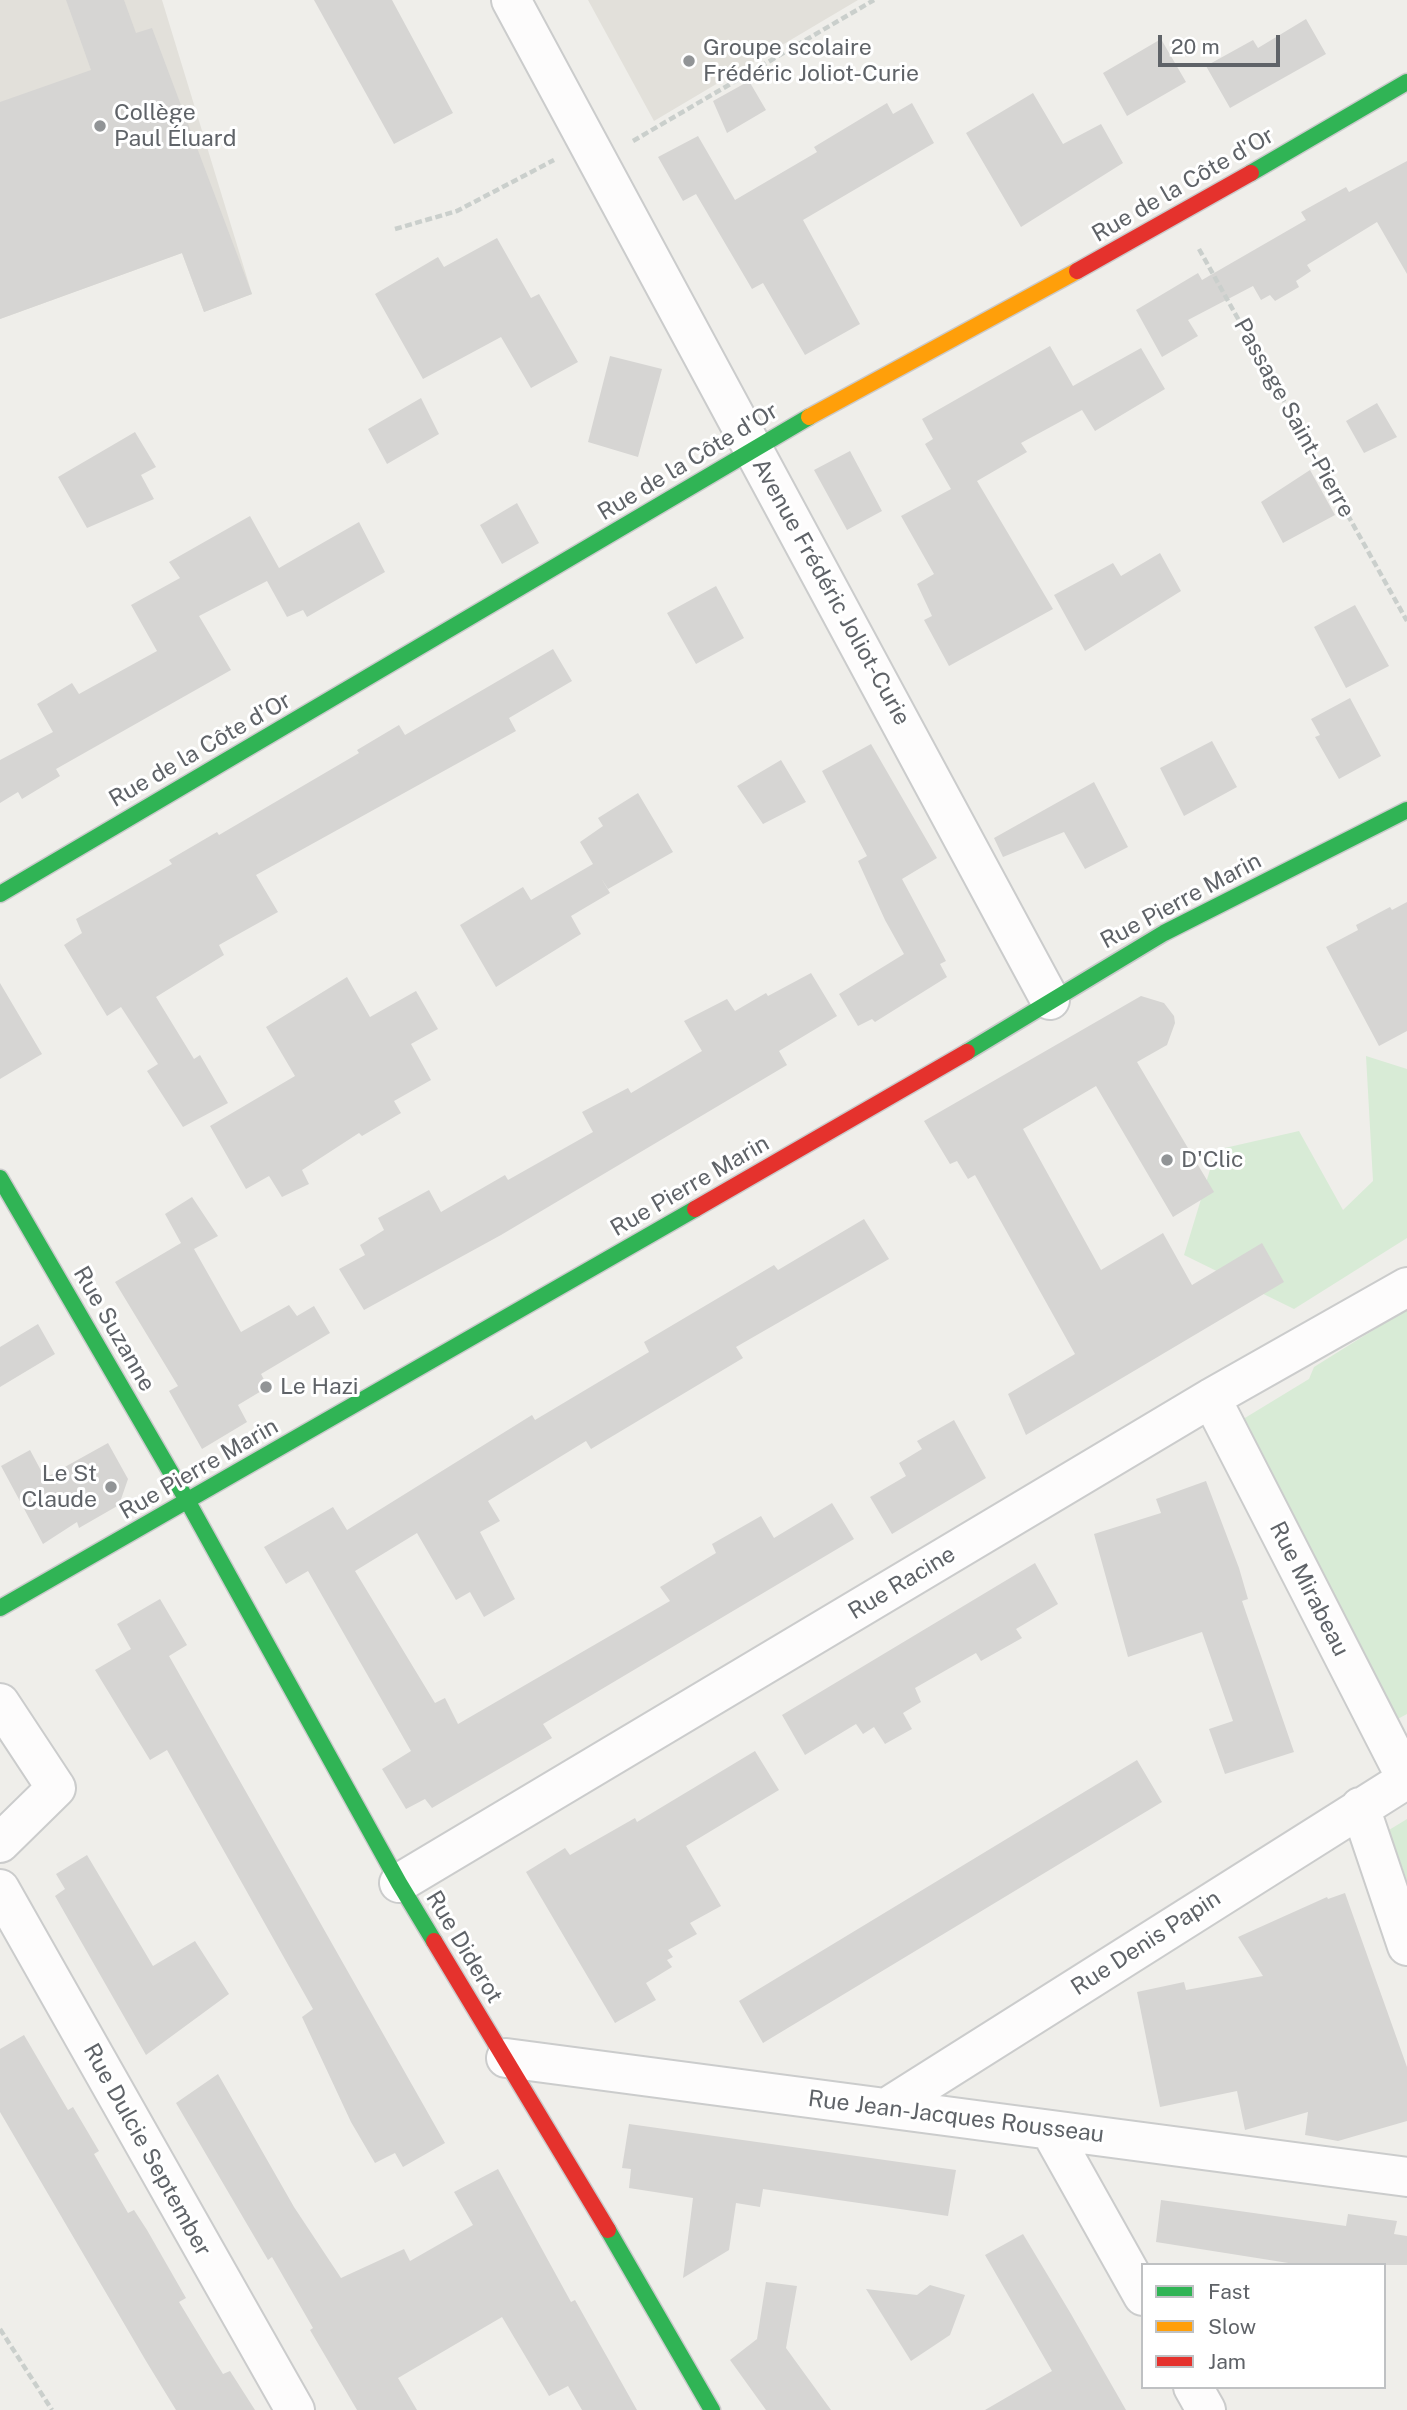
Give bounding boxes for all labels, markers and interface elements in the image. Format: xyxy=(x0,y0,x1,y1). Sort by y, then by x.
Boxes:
scale bar xyxy=(1162,21,1284,65)
place label: Groupe scolaire Frédéric Joliot-Curie xyxy=(703,34,919,88)
text: 20 m xyxy=(1171,34,1220,59)
marker: Groupe scolaire Frédéric Joliot-Curie xyxy=(681,53,697,69)
place label: Collège Paul Éluard xyxy=(114,99,236,153)
marker: Collège Paul Éluard xyxy=(92,118,108,134)
street label: Rue de la Côte d'Or xyxy=(1087,122,1279,248)
street label: Passage Saint-Pierre xyxy=(1228,314,1360,522)
street label: Rue de la Côte d'Or xyxy=(593,397,783,527)
street label: Avenue Frédéric Joliot-Curie xyxy=(746,454,916,730)
street label: Rue de la Côte d'Or xyxy=(104,687,296,813)
street label: Rue Pierre Marin xyxy=(1096,847,1266,955)
street label: Rue Pierre Marin xyxy=(606,1129,774,1243)
place label: D'Clic xyxy=(1181,1146,1244,1174)
marker: D'Clic xyxy=(1159,1152,1175,1168)
street label: Rue Suzanne xyxy=(67,1262,161,1396)
place label: Le Hazi xyxy=(280,1373,358,1401)
marker: Le Hazi xyxy=(258,1379,274,1395)
street label: Rue Pierre Marin xyxy=(115,1412,283,1526)
place label: Le St Claude xyxy=(21,1460,97,1514)
marker: Le St Claude xyxy=(103,1479,119,1495)
street label: Rue Mirabeau xyxy=(1263,1517,1355,1661)
street label: Rue Racine xyxy=(844,1540,960,1626)
street label: Rue Denis Papin xyxy=(1066,1884,1226,2002)
street label: Rue Diderot xyxy=(420,1886,508,2008)
street label: Rue Dulcie September xyxy=(77,2039,217,2261)
street label: Rue Jean-Jacques Rousseau xyxy=(806,2085,1106,2149)
legend xyxy=(1141,2263,1386,2389)
text: Fast xyxy=(1208,2279,1250,2304)
text: Slow xyxy=(1208,2314,1256,2339)
text: Jam xyxy=(1208,2349,1246,2374)

